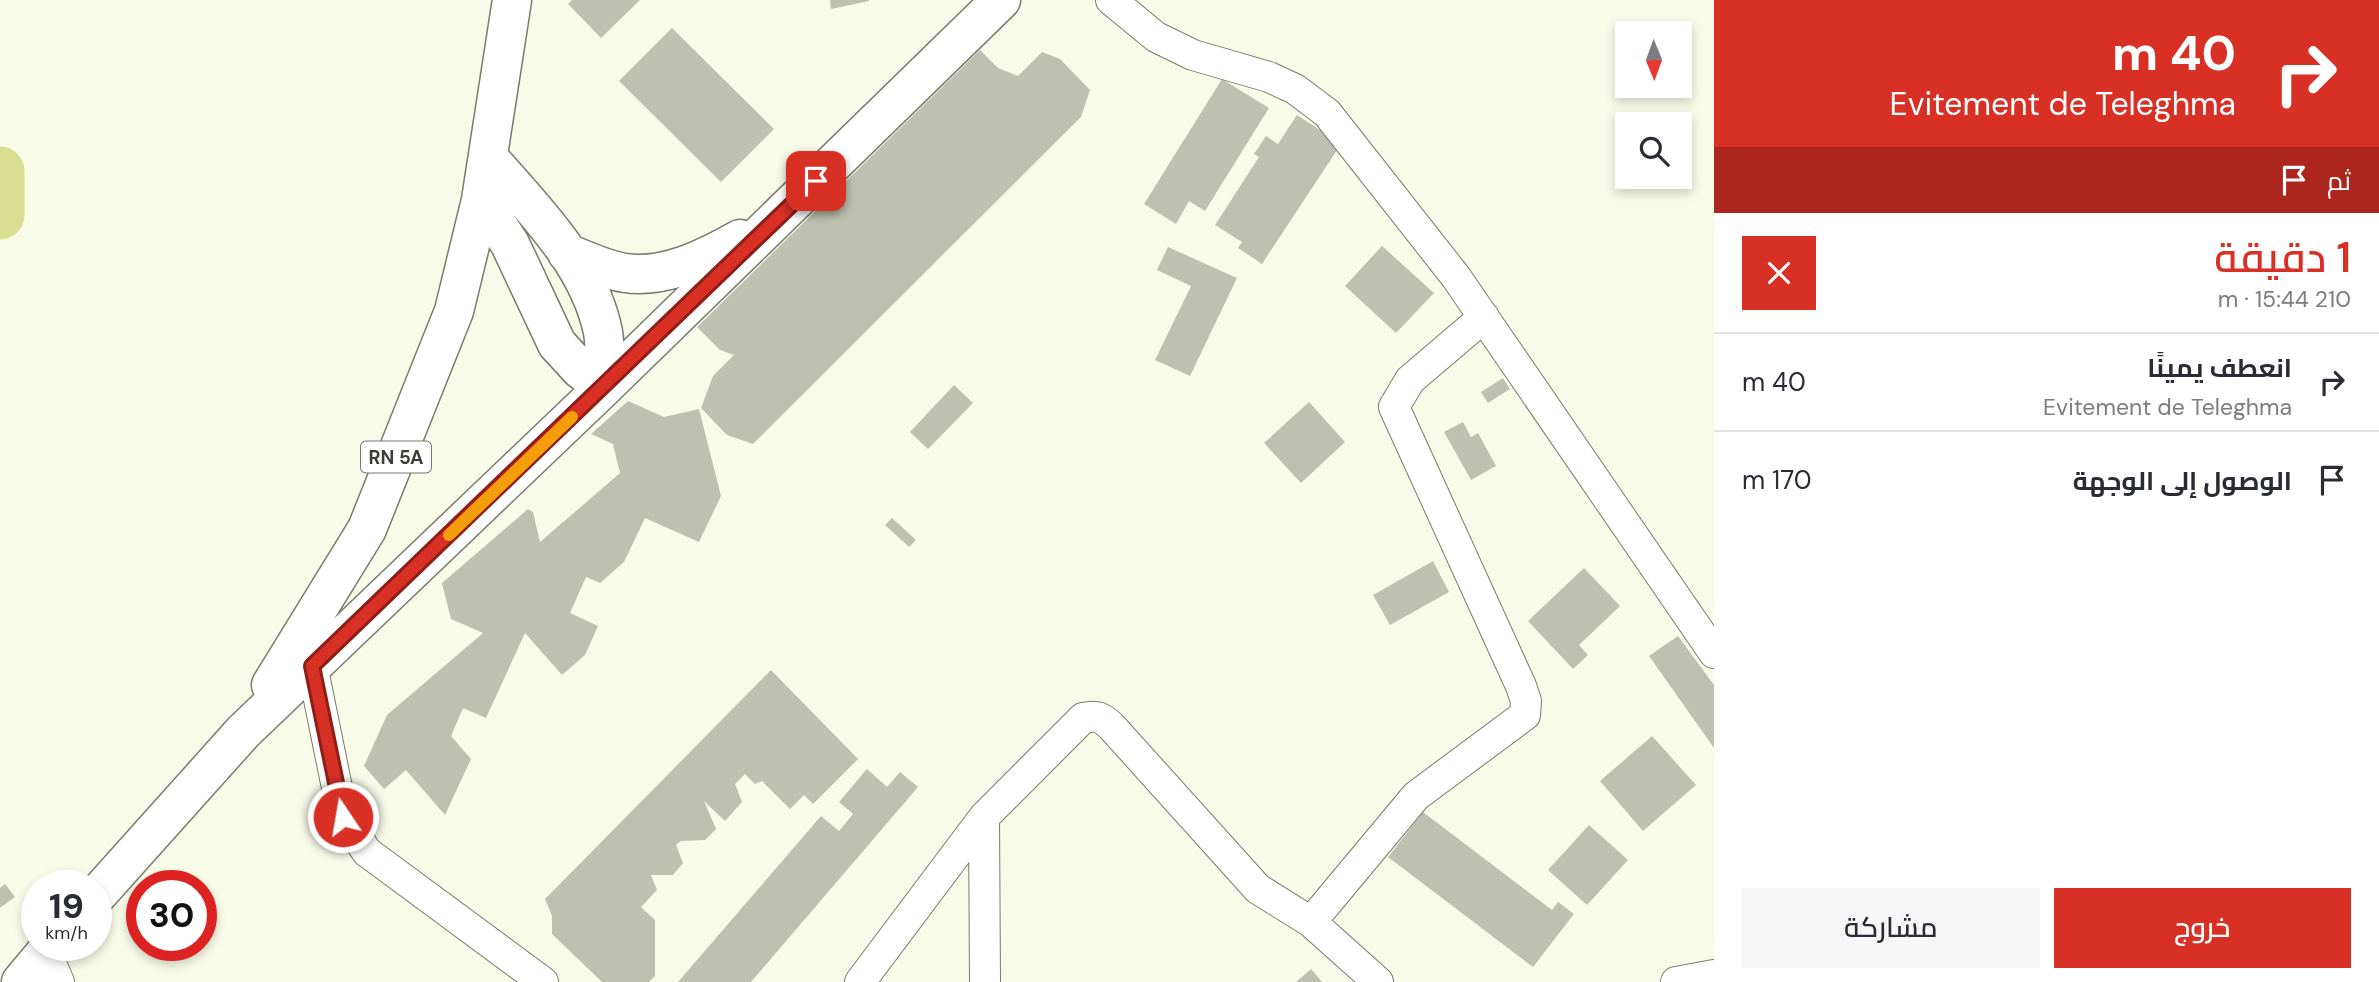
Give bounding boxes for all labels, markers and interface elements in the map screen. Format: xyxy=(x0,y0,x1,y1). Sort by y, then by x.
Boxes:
north arrow xyxy=(1615,21,1692,98)
map controls xyxy=(1615,21,1692,189)
text: 40 m xyxy=(2112,21,2236,85)
icon: right xyxy=(2260,28,2351,119)
text: Evitement de Teleghma xyxy=(1890,83,2236,125)
button: search xyxy=(1615,112,1692,189)
pin xyxy=(786,151,846,211)
icon: arrive xyxy=(2275,161,2313,199)
icon: arrive xyxy=(797,162,835,200)
text: ثم xyxy=(2327,164,2351,198)
text: 1 دقيقة xyxy=(2214,230,2351,285)
button: close xyxy=(1742,236,1816,310)
text: 210 m · 15:44 xyxy=(2218,284,2351,314)
text: انعطف يمينًا xyxy=(2147,351,2292,385)
icon: right xyxy=(2313,363,2351,401)
text: 40 m xyxy=(1742,365,1806,399)
text: Evitement de Teleghma xyxy=(2043,392,2292,422)
road number: RN 5A xyxy=(361,442,431,472)
icon: arrive xyxy=(2313,461,2351,499)
text: 170 m xyxy=(1742,463,1812,497)
text: الوصول إلى الوجهة xyxy=(2073,464,2292,498)
position arrow xyxy=(306,780,380,854)
speed limit sign: 30 xyxy=(126,870,217,961)
text: 19 xyxy=(49,883,84,929)
button: مشاركة xyxy=(1742,888,2040,968)
button: خروج xyxy=(2054,888,2351,968)
text: km/h xyxy=(45,921,88,945)

